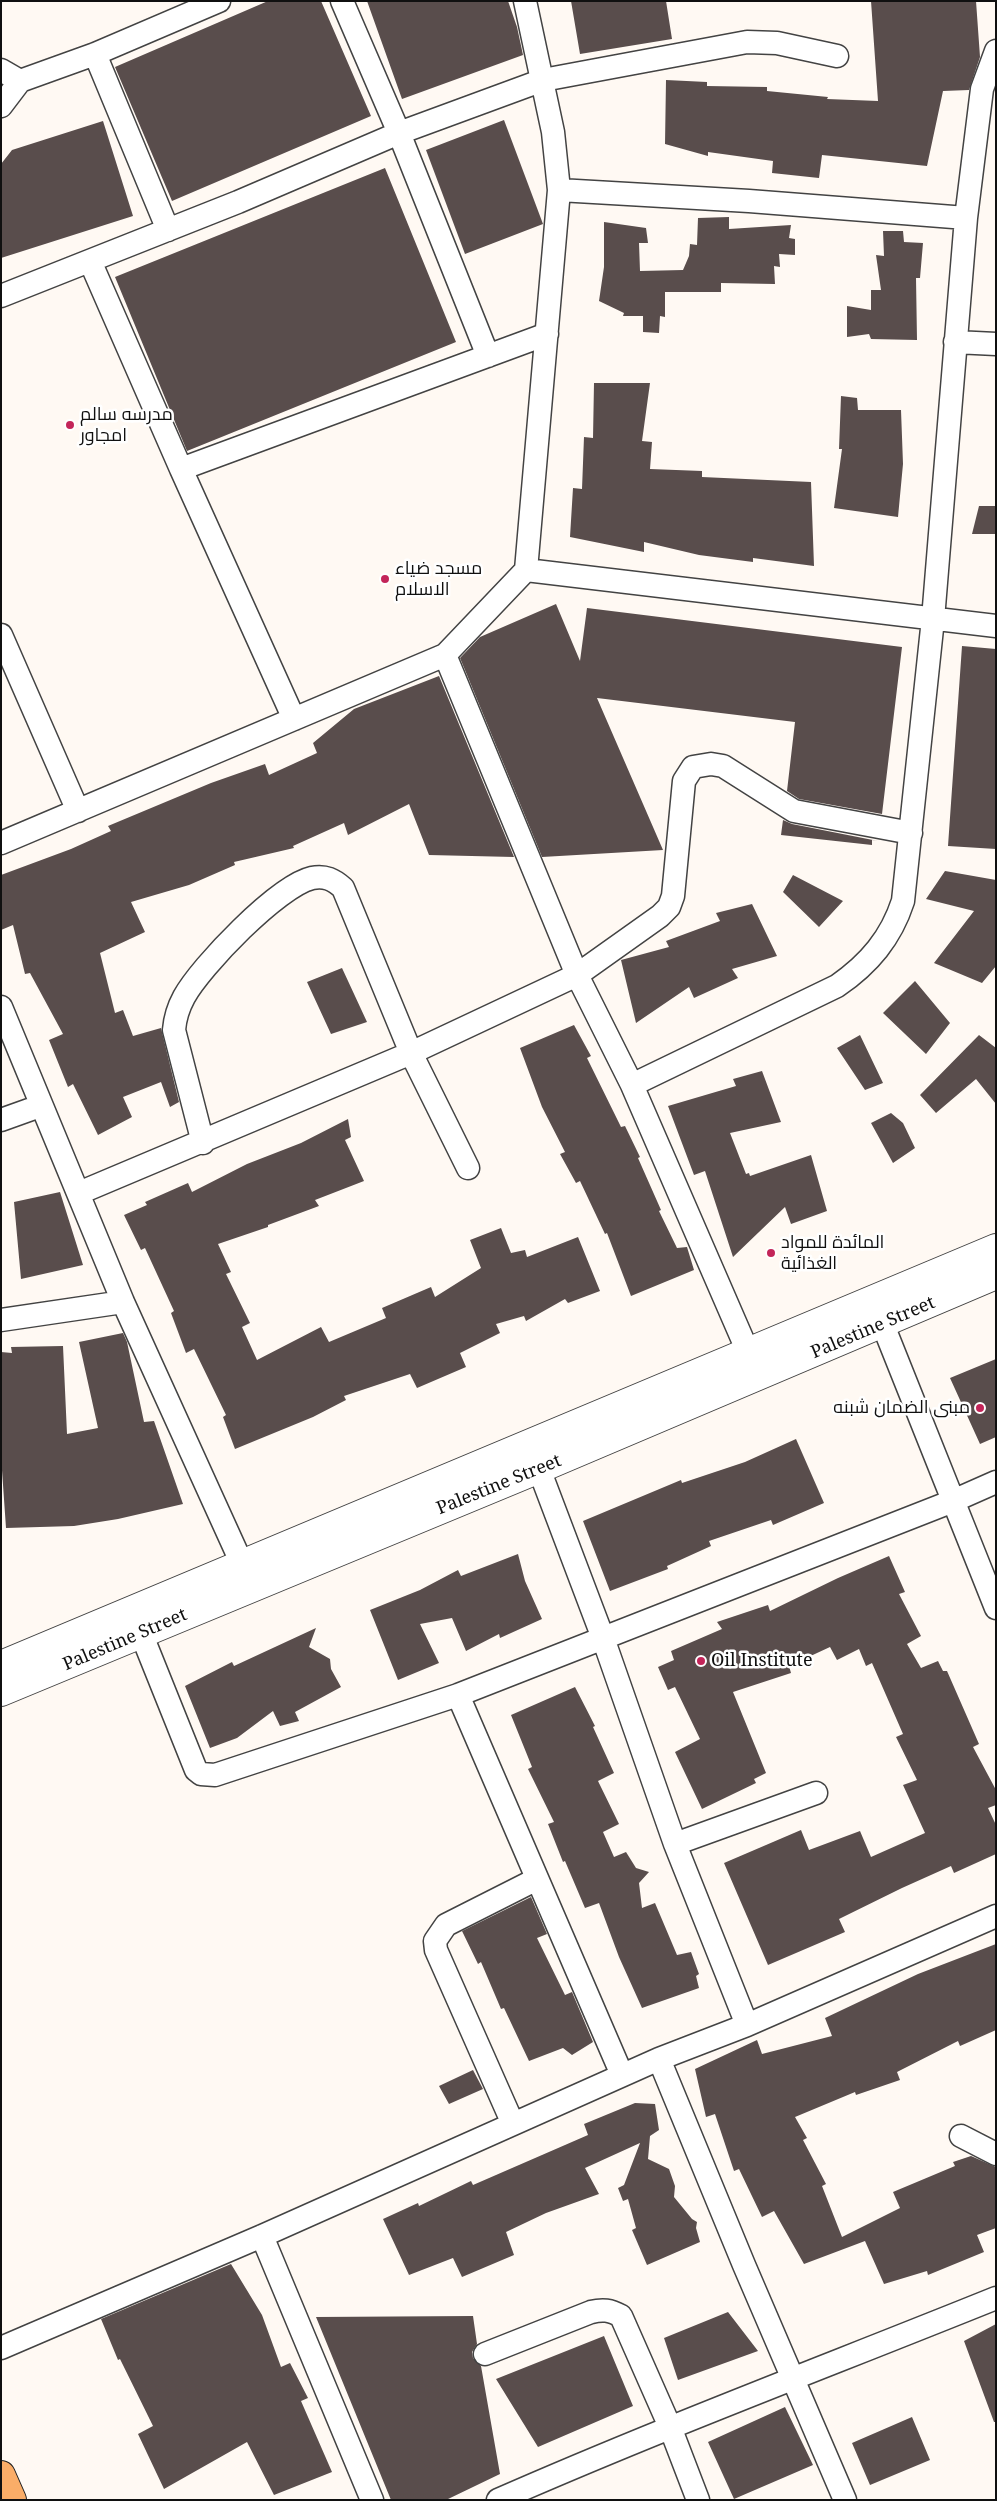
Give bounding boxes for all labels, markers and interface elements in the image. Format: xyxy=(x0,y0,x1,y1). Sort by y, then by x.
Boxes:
place label: مدرسه سالم امجاور xyxy=(80,404,173,446)
marker: مدرسه سالم امجاور xyxy=(64,419,76,431)
place label: مسجد ضياء الاسلام xyxy=(395,558,482,600)
marker: مسجد ضياء الاسلام xyxy=(379,573,391,585)
place label: المائدة للمواد الغذائية xyxy=(781,1232,884,1274)
marker: المائدة للمواد الغذائية xyxy=(765,1247,777,1259)
street label: Palestine Street xyxy=(808,1292,938,1364)
place label: مبنى الضمان شبنه xyxy=(833,1397,970,1419)
marker: مبنى الضمان شبنه xyxy=(974,1402,986,1414)
street label: Palestine Street xyxy=(434,1450,564,1520)
street label: Palestine Street xyxy=(60,1604,190,1676)
place label: Oil Institute xyxy=(711,1650,813,1672)
marker: Oil Institute xyxy=(695,1655,707,1667)

